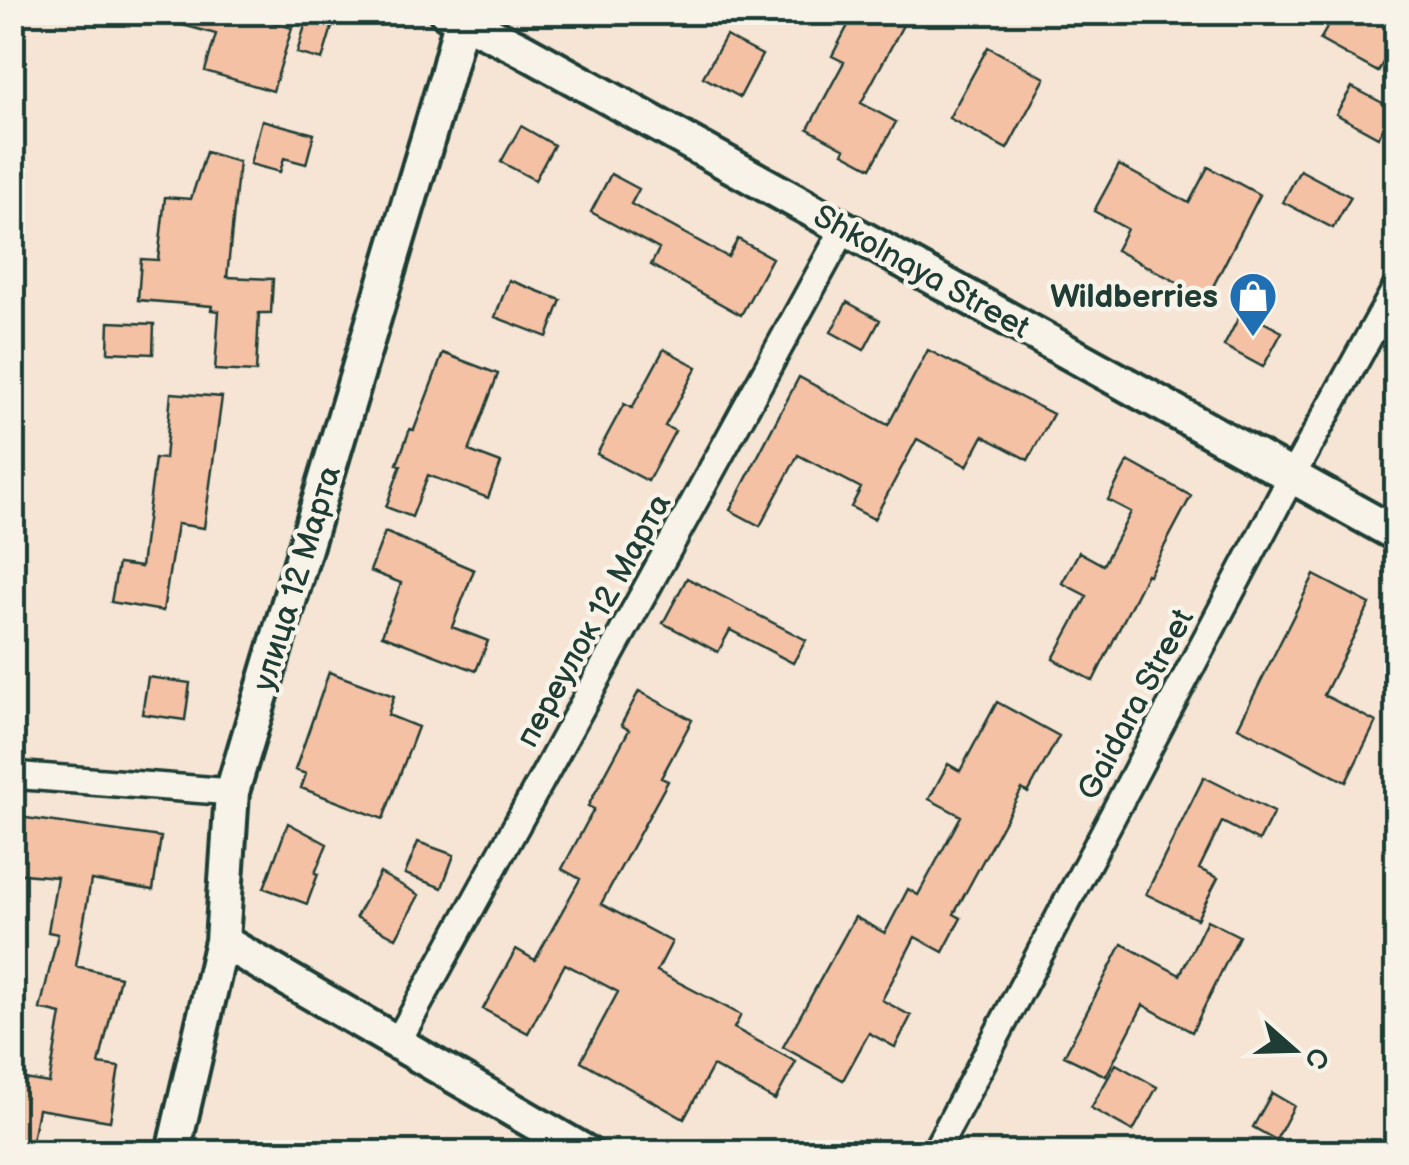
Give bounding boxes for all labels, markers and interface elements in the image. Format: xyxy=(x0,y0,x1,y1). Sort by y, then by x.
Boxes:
street label: Shkolnaya Street xyxy=(806,197,1036,348)
shop icon: Wildberries xyxy=(1227,270,1279,338)
place label: Wildberries xyxy=(1050,278,1218,317)
street label: улица 12 Марта xyxy=(245,461,350,696)
street label: переулок 12 Марта xyxy=(508,487,680,754)
street label: Gaidara Street xyxy=(1070,602,1203,807)
north arrow xyxy=(1244,1000,1344,1100)
text: С xyxy=(1297,1043,1335,1073)

